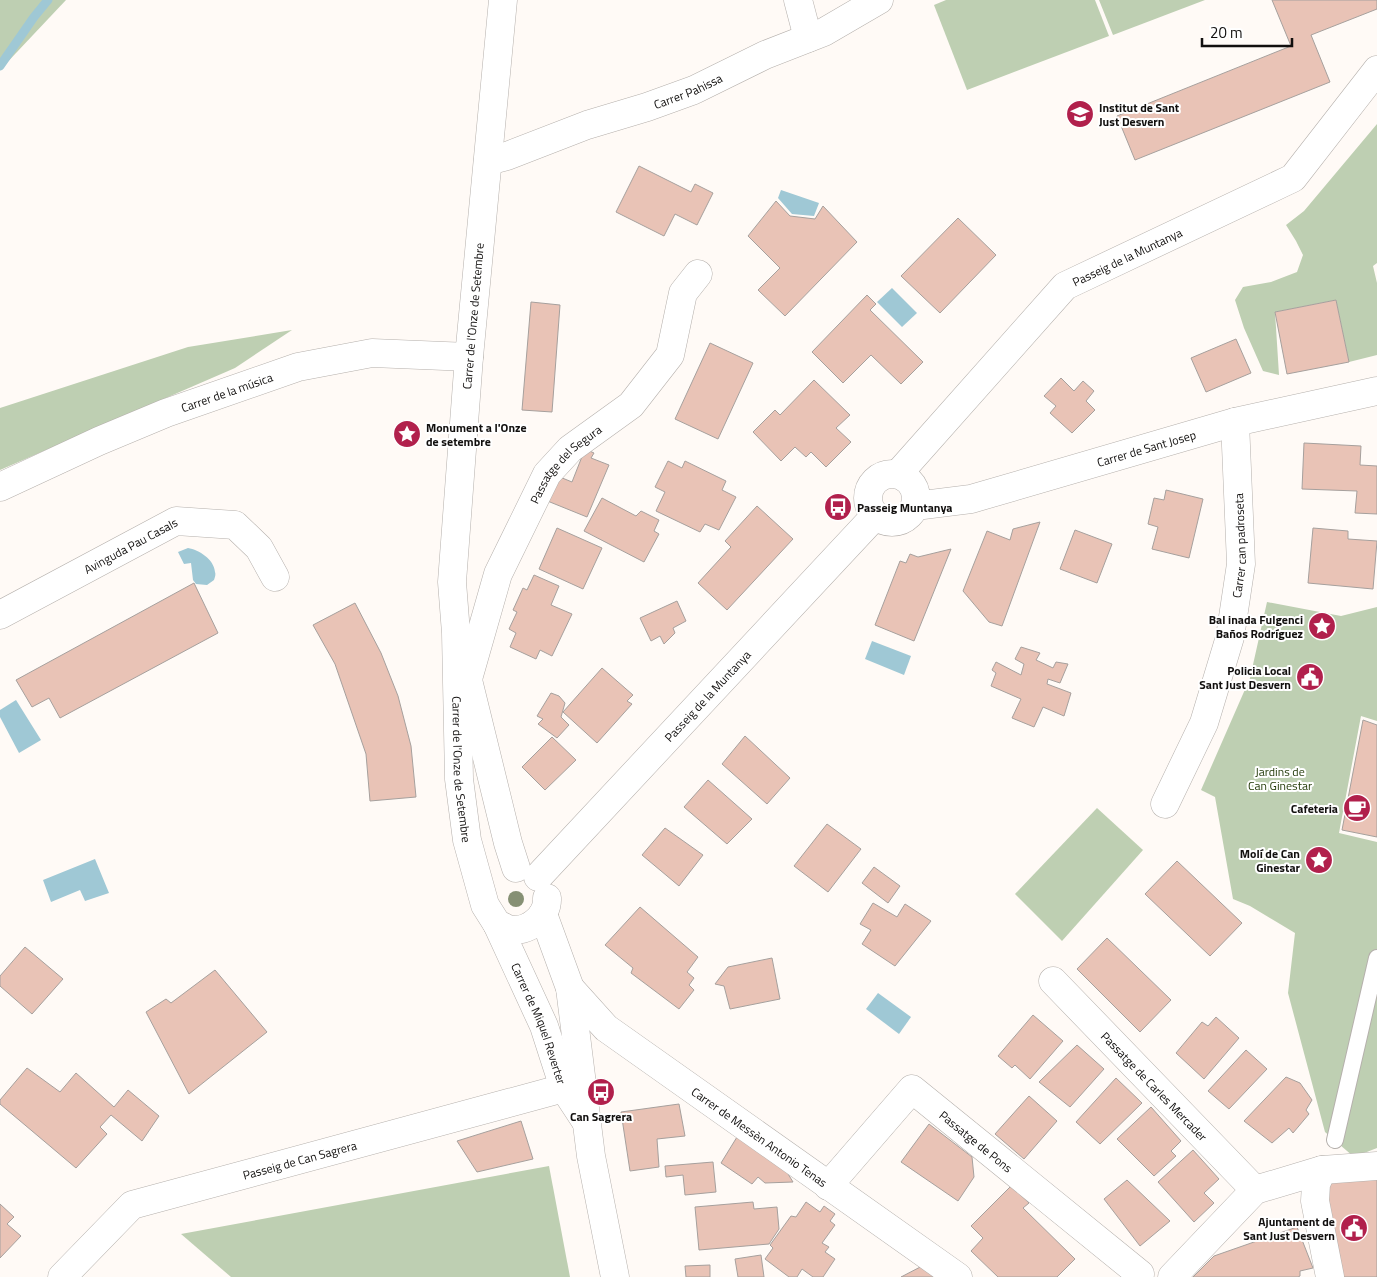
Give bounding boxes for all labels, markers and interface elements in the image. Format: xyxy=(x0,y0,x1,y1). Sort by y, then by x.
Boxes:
scale bar xyxy=(1202,15,1292,47)
text: 20 m xyxy=(1210,21,1243,44)
street label: Carrer Pahissa xyxy=(651,68,725,113)
place label: Institut de Sant Just Desvern xyxy=(1099,98,1180,131)
school or university icon: Institut de Sant Just Desvern xyxy=(1065,99,1095,129)
street label: Passeig de la Muntanya xyxy=(1069,222,1185,291)
street label: Carrer de l'Onze de Setembre xyxy=(457,242,489,390)
street label: Carrer de la música xyxy=(178,367,275,417)
place label: Monument a l'Onze de setembre xyxy=(426,418,527,451)
place icon: Monument a l'Onze de setembre xyxy=(392,419,422,449)
street label: Passatge del Segura xyxy=(524,420,605,507)
street label: Carrer de Sant Josep xyxy=(1095,424,1198,471)
bus stop icon: Passeig Muntanya xyxy=(823,492,853,522)
street label: Carrer can padroseta xyxy=(1227,493,1251,599)
place label: Passeig Muntanya xyxy=(857,498,952,517)
street label: Avinguda Pau Casals xyxy=(80,512,181,578)
place label: Bal inada Fulgenci Baños Rodríguez xyxy=(1209,610,1303,643)
place icon: Bal inada Fulgenci Baños Rodríguez xyxy=(1307,611,1337,641)
street label: Passeig de la Muntanya xyxy=(660,646,755,746)
place label: Policia Local Sant Just Desvern xyxy=(1199,661,1291,694)
public building icon: Policia Local Sant Just Desvern xyxy=(1295,662,1325,692)
street label: Carrer de l'Onze de Setembre xyxy=(448,696,477,844)
park label: Jardins de Can Ginestar xyxy=(1248,762,1312,795)
cafe icon: Cafeteria xyxy=(1342,793,1372,823)
place label: Cafeteria xyxy=(1291,799,1338,818)
place label: Molí de Can Ginestar xyxy=(1240,844,1301,877)
place icon: Molí de Can Ginestar xyxy=(1304,845,1334,875)
street label: Carrer de Miquel Reverter xyxy=(507,960,572,1086)
street label: Passatge de Carles Mercader xyxy=(1097,1027,1212,1145)
bus stop icon: Can Sagrera xyxy=(586,1077,616,1107)
street label: Carrer de Messèn Antonio Tenas xyxy=(688,1082,832,1192)
street label: Passatge de Pons xyxy=(935,1105,1017,1177)
place label: Can Sagrera xyxy=(570,1107,632,1126)
street label: Passeig de Can Sagrera xyxy=(240,1135,359,1184)
place label: Ajuntament de Sant Just Desvern xyxy=(1243,1212,1335,1245)
public building icon: Ajuntament de Sant Just Desvern xyxy=(1339,1213,1369,1243)

